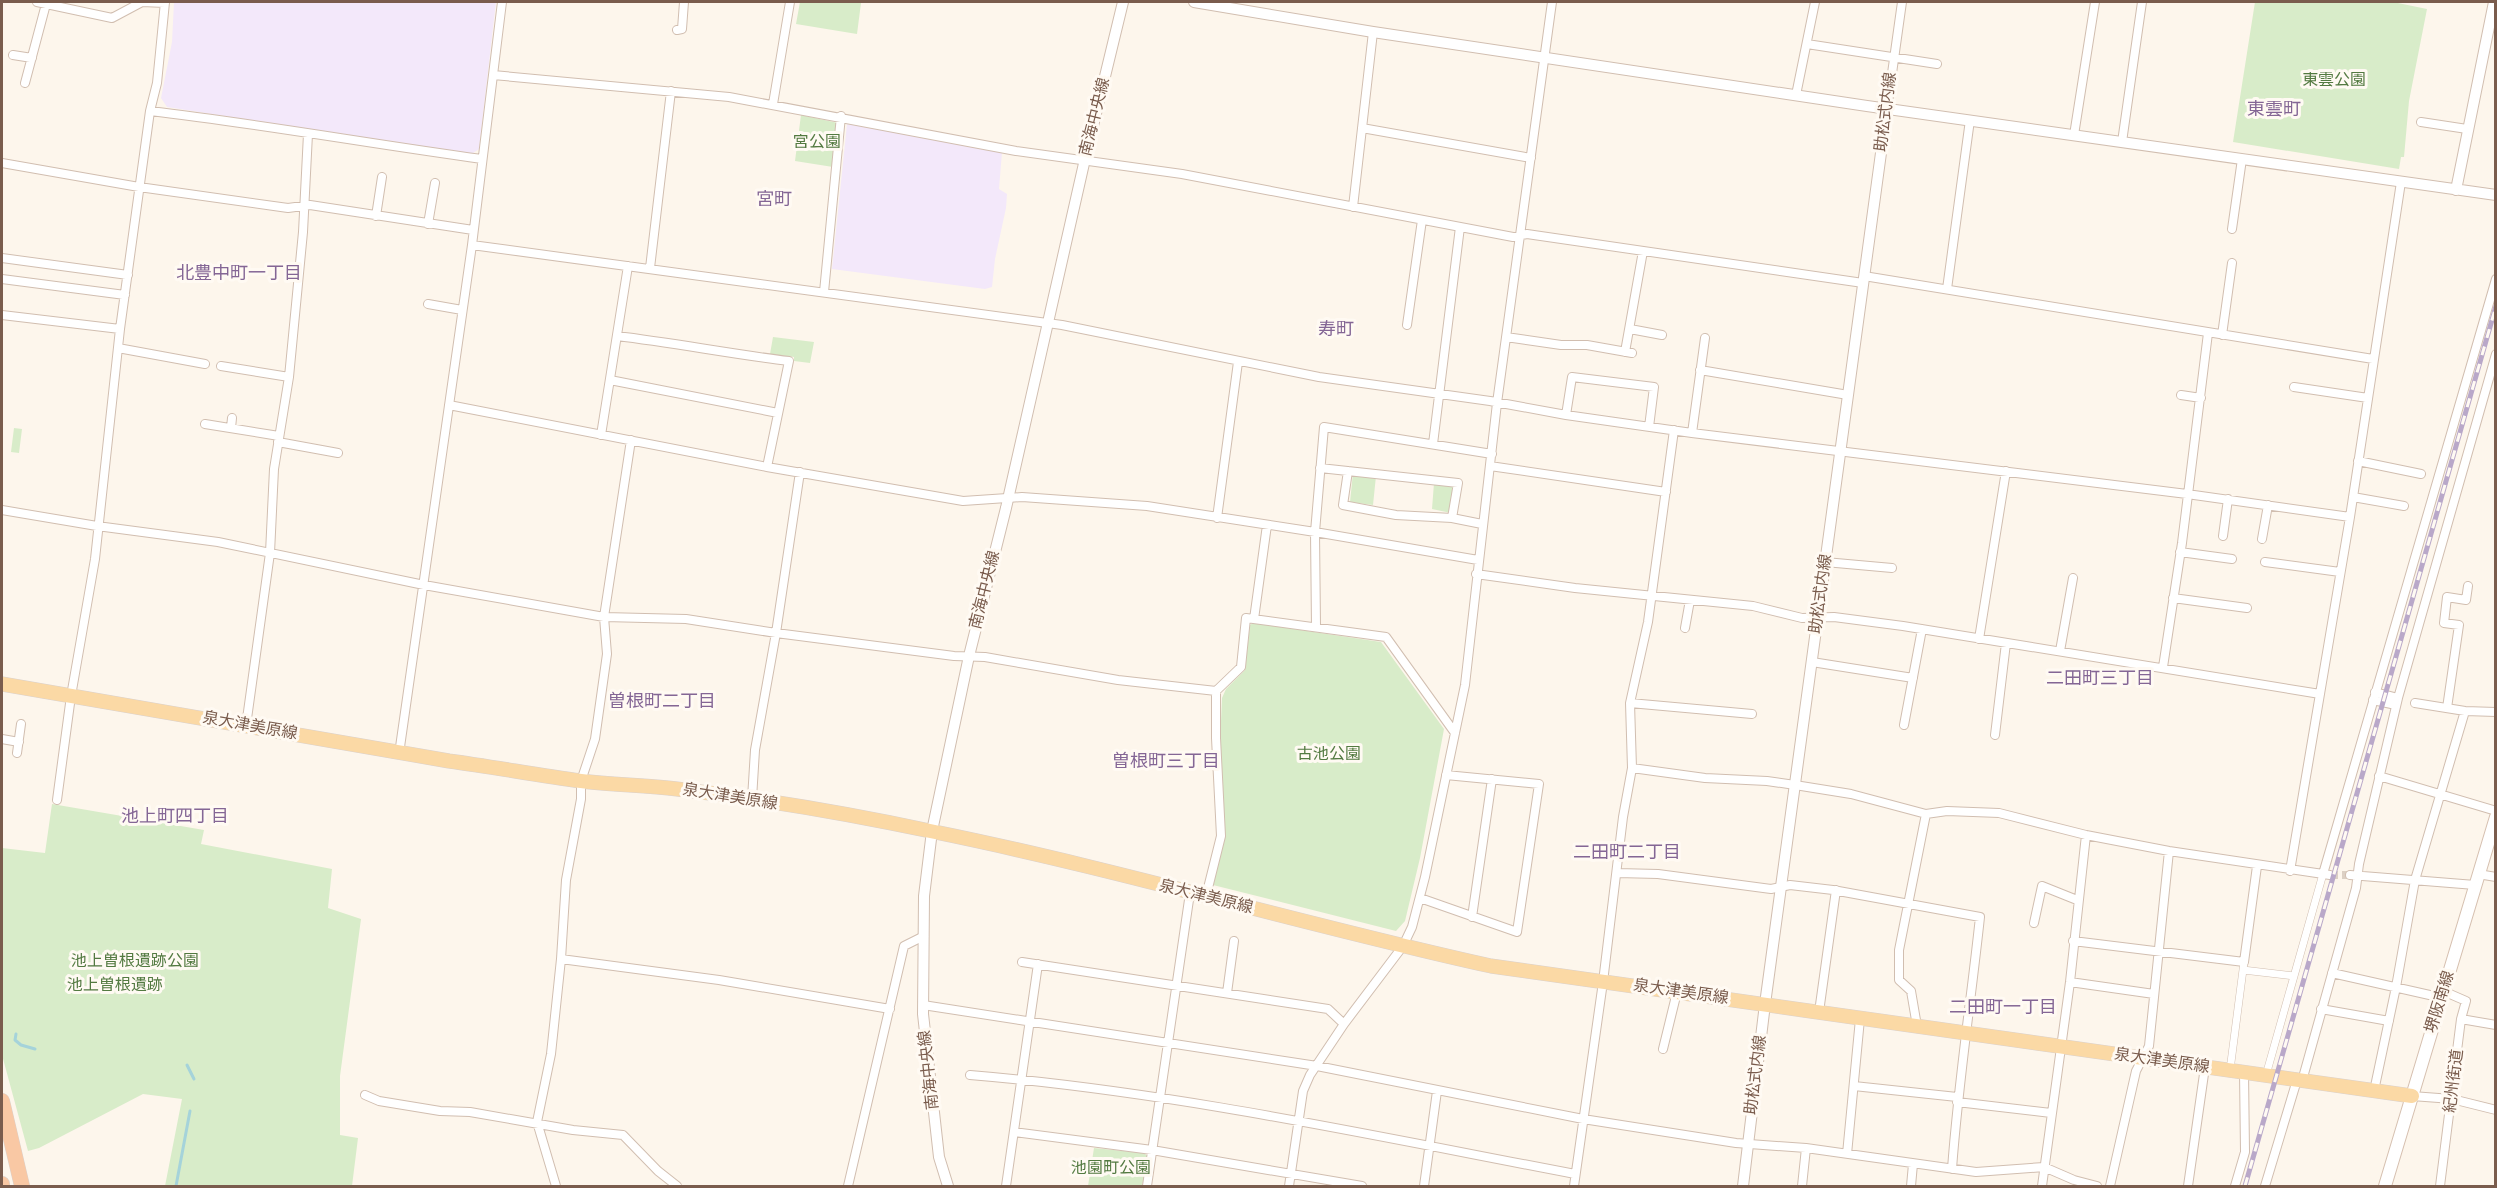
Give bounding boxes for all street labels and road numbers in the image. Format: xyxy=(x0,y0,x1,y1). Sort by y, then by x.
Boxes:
street label: 助松式内線 xyxy=(1872,71,1900,153)
street label: 南海中央線 xyxy=(1076,76,1114,158)
street label: 南海中央線 xyxy=(966,549,1004,631)
street label: 助松式内線 xyxy=(1806,553,1836,635)
street label: 泉大津美原線 xyxy=(201,708,299,744)
street label: 泉大津美原線 xyxy=(681,780,779,814)
street label: 泉大津美原線 xyxy=(1157,876,1255,918)
street label: 堺阪南線 xyxy=(2422,969,2458,1035)
street label: 泉大津美原線 xyxy=(1632,976,1730,1008)
street label: 南海中央線 xyxy=(915,1029,943,1111)
street label: 助松式内線 xyxy=(1742,1034,1770,1116)
street label: 泉大津美原線 xyxy=(2113,1045,2211,1077)
street label: 紀州街道 xyxy=(2441,1048,2467,1114)

